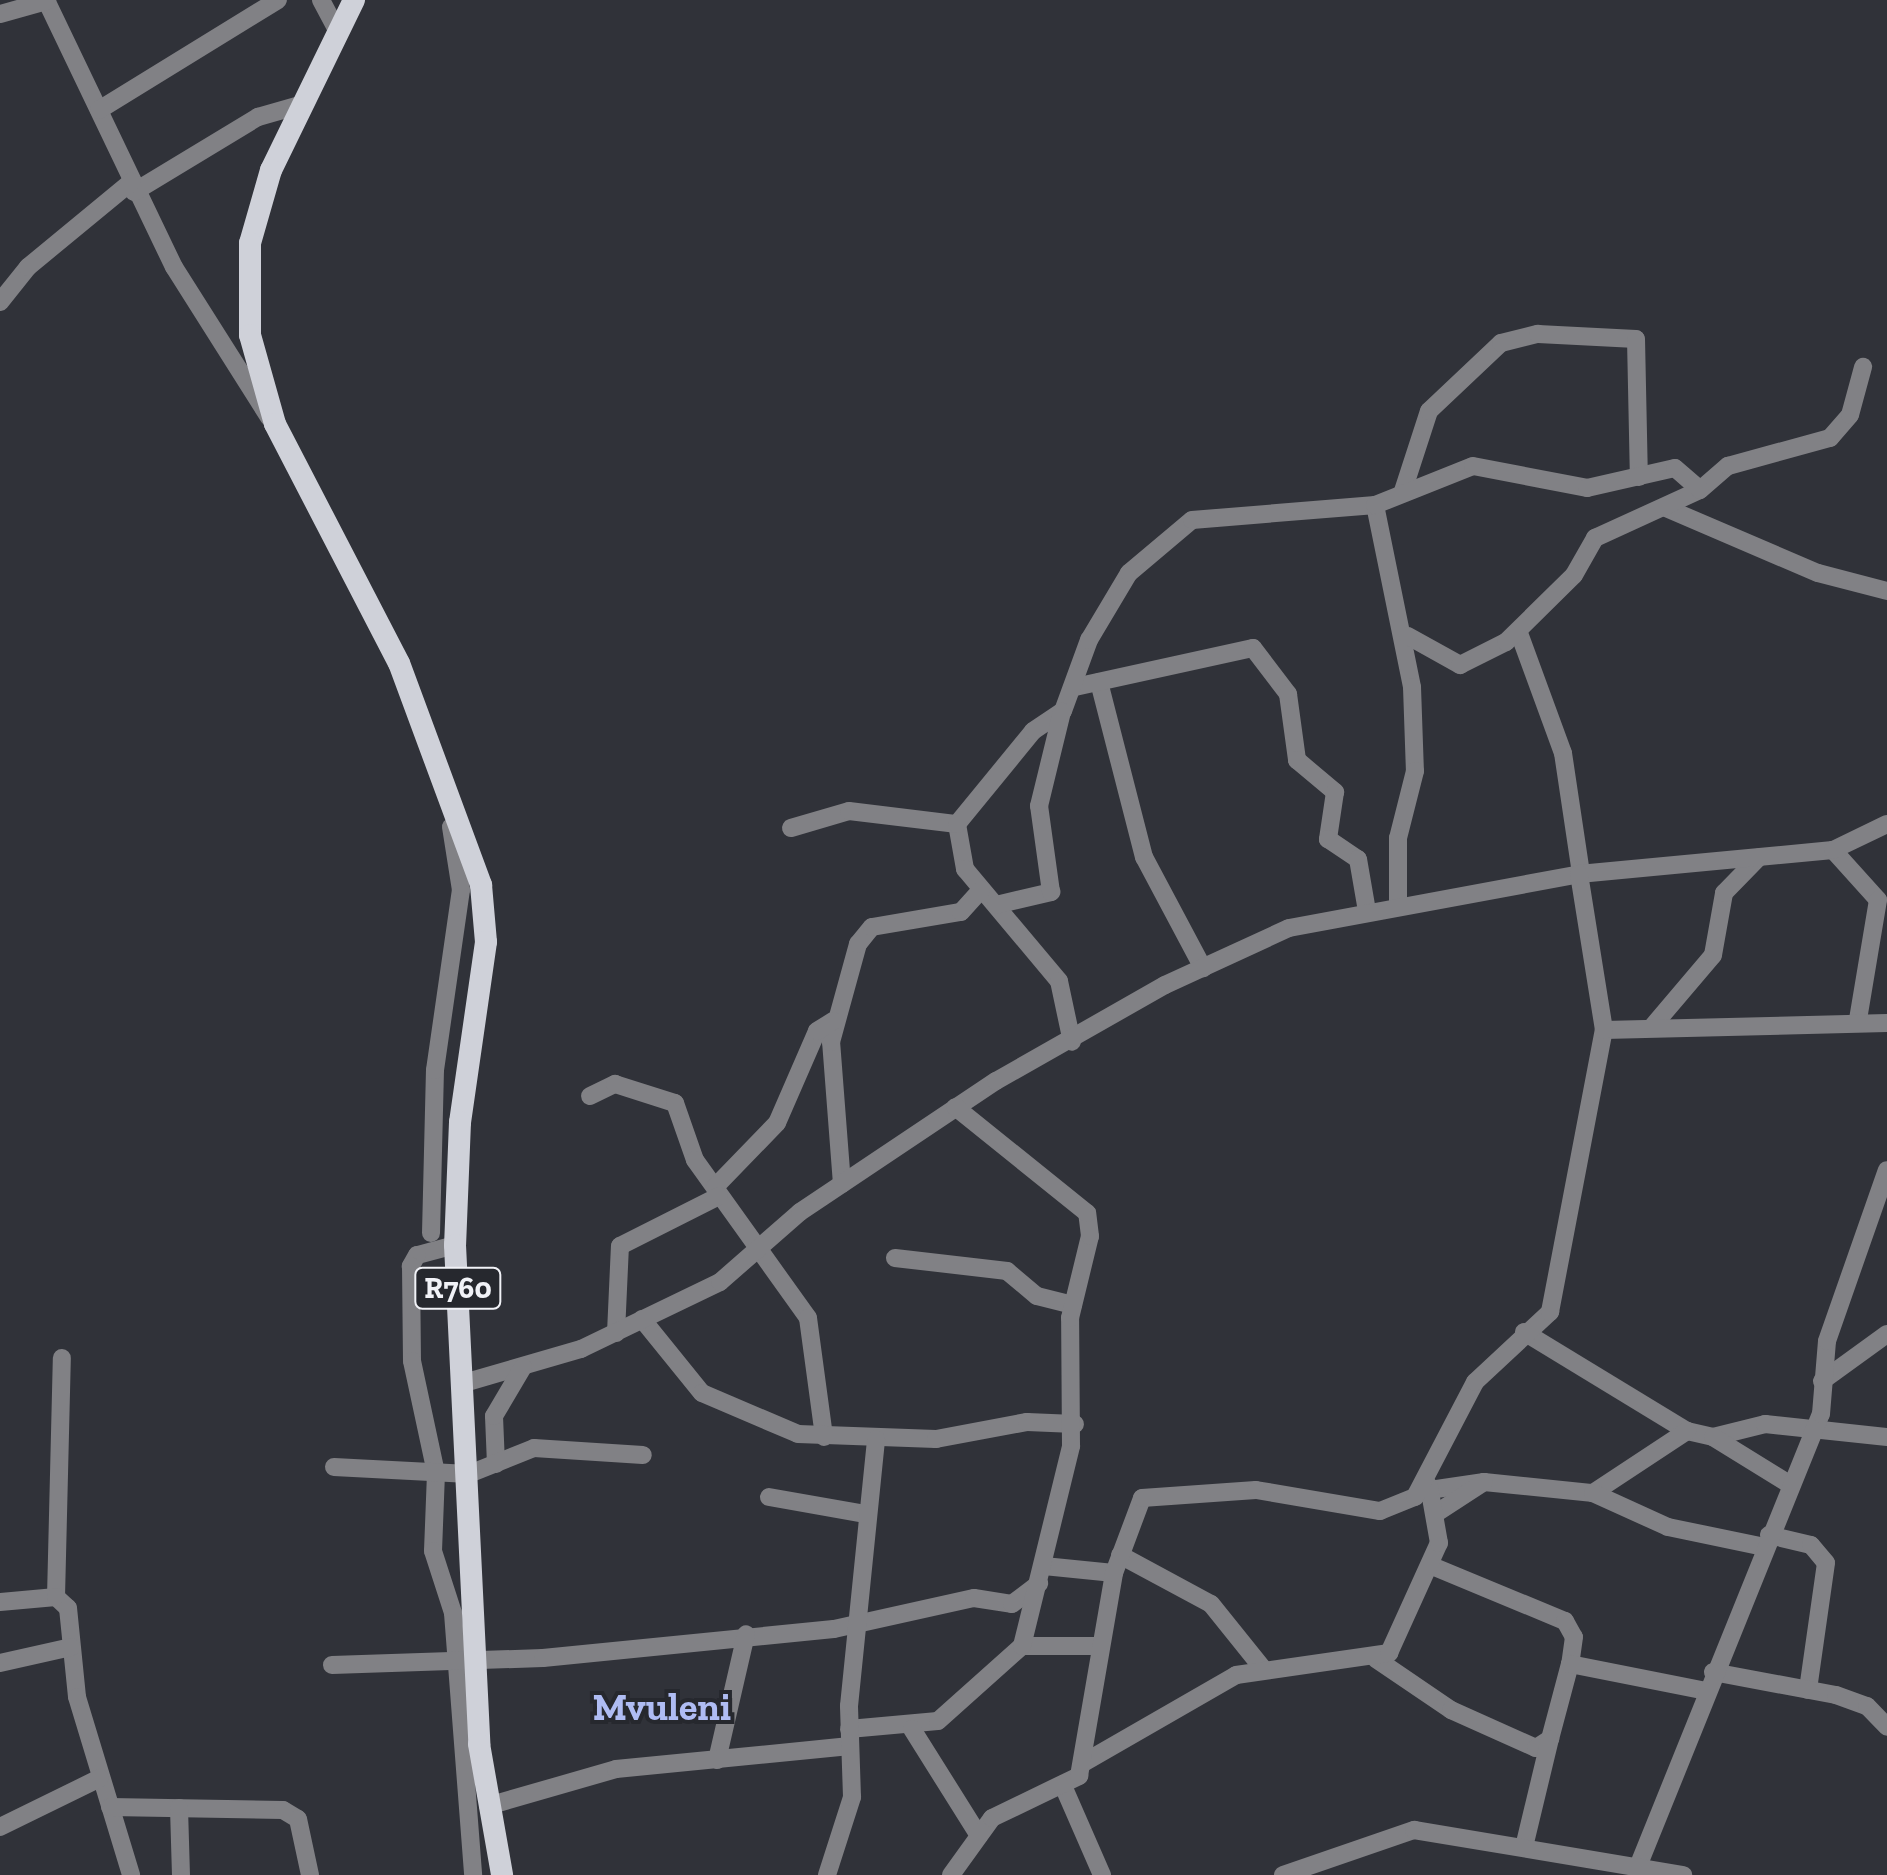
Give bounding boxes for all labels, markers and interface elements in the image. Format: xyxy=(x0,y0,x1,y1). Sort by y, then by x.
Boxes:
road number: R760 xyxy=(413,1263,503,1313)
district label: Mvuleni xyxy=(593,1685,731,1731)

